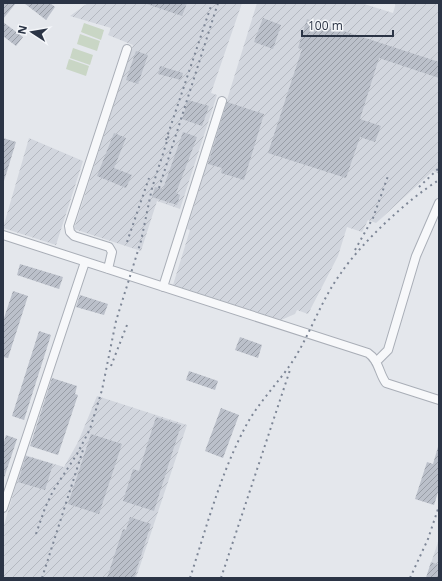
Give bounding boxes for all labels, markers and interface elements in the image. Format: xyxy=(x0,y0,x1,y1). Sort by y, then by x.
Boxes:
north arrow xyxy=(12,12,52,52)
scale bar xyxy=(302,12,393,38)
text: 100 m xyxy=(308,17,343,34)
text: N xyxy=(13,24,30,36)

